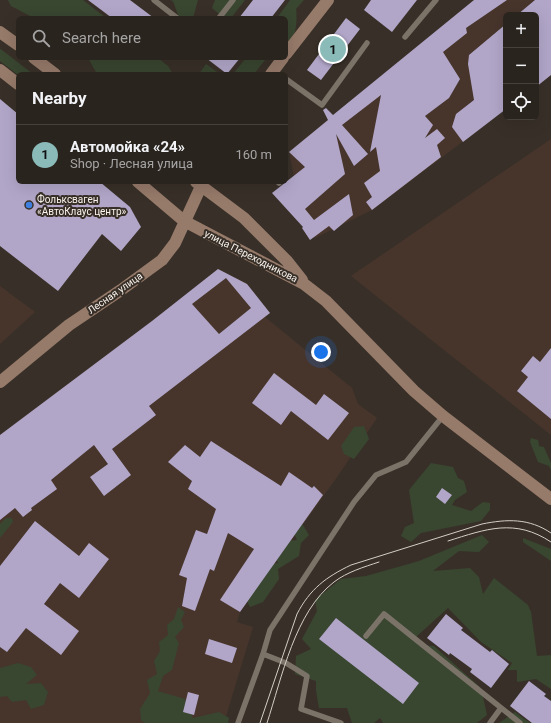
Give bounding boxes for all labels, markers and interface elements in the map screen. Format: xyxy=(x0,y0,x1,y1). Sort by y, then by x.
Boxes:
map controls xyxy=(503,12,539,120)
button: + xyxy=(503,12,539,48)
search box xyxy=(16,16,288,60)
icon: search xyxy=(30,27,52,49)
text: Search here xyxy=(62,29,141,47)
pin: 1 xyxy=(320,34,346,64)
button: − xyxy=(503,48,539,84)
button: locate xyxy=(503,84,539,120)
text: Nearby xyxy=(32,88,87,108)
text: Автомойка «24» xyxy=(70,138,185,156)
text: 1 xyxy=(41,147,49,162)
text: 160 m xyxy=(235,147,272,162)
text: Shop · Лесная улица xyxy=(70,156,193,171)
place label: Фольксваген «АвтоКлаус центр» xyxy=(37,193,127,217)
marker: Фольксваген «АвтоКлаус центр» xyxy=(24,200,34,210)
street label: улица Переходникова xyxy=(203,228,299,284)
street label: Лесная улица xyxy=(86,270,144,316)
your location xyxy=(311,342,331,362)

